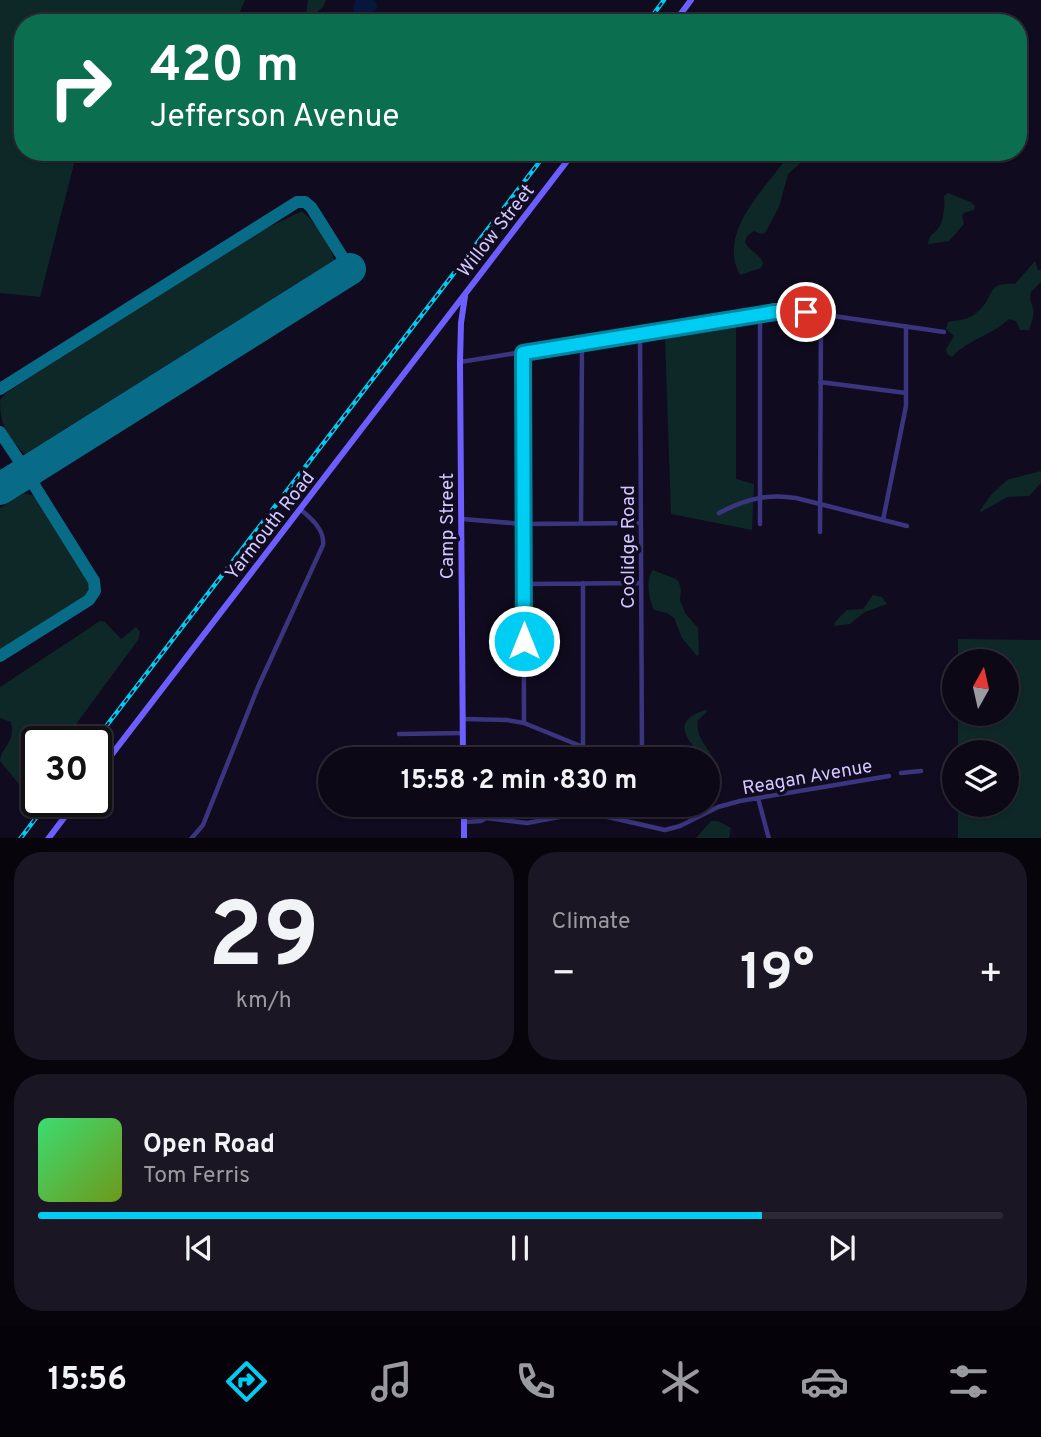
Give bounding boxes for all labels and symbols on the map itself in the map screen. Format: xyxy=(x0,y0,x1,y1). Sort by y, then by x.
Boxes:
street label: Willow Street xyxy=(453,180,540,283)
pin xyxy=(776,282,836,342)
street label: Yarmouth Road xyxy=(220,467,321,586)
street label: Camp Street xyxy=(436,473,460,579)
street label: Coolidge Road xyxy=(617,485,641,609)
position arrow xyxy=(487,604,561,678)
north arrow xyxy=(942,649,1018,726)
speed limit sign: 30 xyxy=(21,726,112,817)
street label: Reagan Avenue xyxy=(740,755,874,801)

